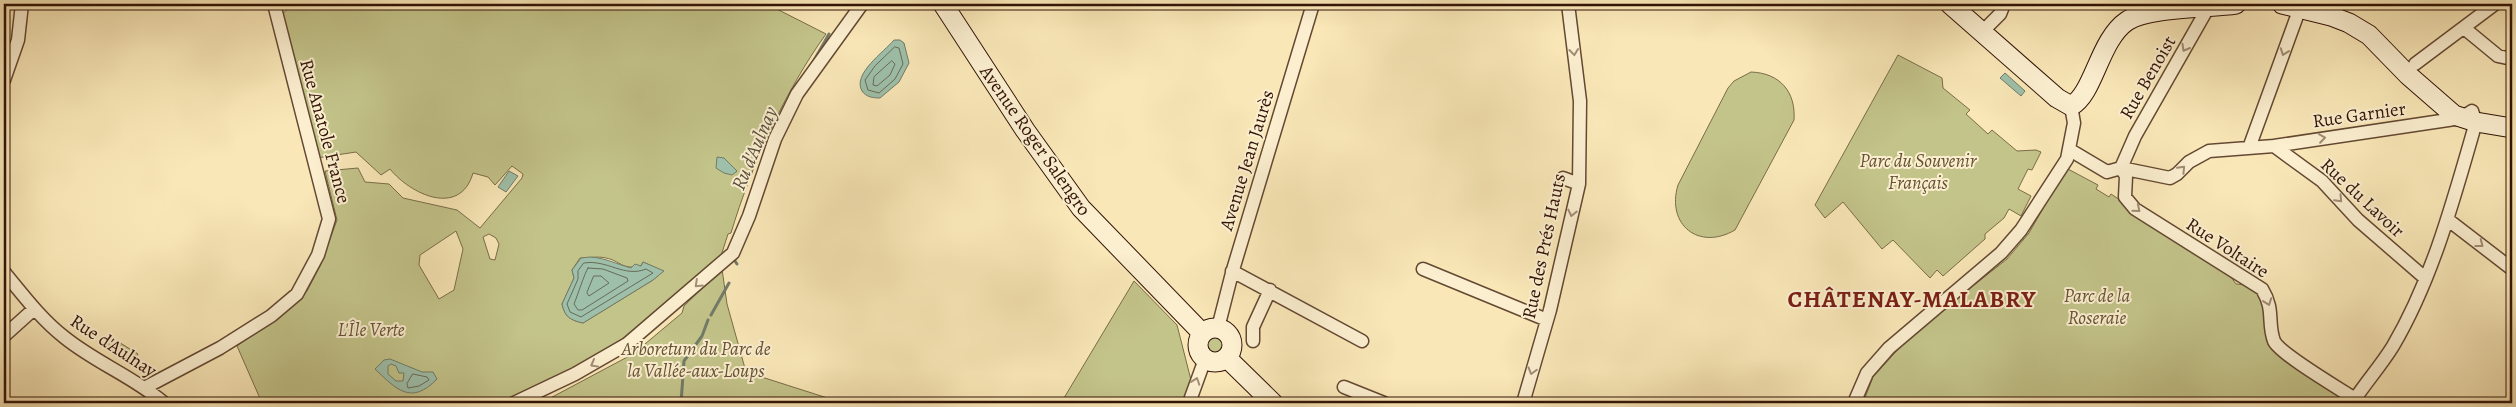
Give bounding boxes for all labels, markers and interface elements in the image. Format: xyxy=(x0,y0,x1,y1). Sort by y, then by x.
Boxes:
street label: Rue Benoist xyxy=(2114,31,2182,124)
one-way arrow xyxy=(2181,43,2191,52)
one-way arrow xyxy=(1568,48,1579,56)
one-way arrow xyxy=(2280,48,2290,56)
street label: Rue Anatole France xyxy=(293,56,357,206)
street label: Avenue Roger Salengro xyxy=(973,59,1097,221)
street label: Avenue Jean Jaurès xyxy=(1213,87,1281,235)
street label: Rue Garnier xyxy=(2311,96,2407,134)
water label: Ru d'Aulnay xyxy=(725,102,784,194)
one-way arrow xyxy=(2318,133,2326,144)
park label: Parc du Souvenir Français xyxy=(1860,148,1978,196)
street label: Rue du Lavoir xyxy=(2315,152,2410,243)
one-way arrow xyxy=(2176,166,2185,175)
street label: Rue des Prés Hauts xyxy=(1516,171,1572,321)
one-way arrow xyxy=(2333,193,2342,202)
one-way arrow xyxy=(2132,203,2141,212)
one-way arrow xyxy=(1567,209,1578,218)
street label: Rue Voltaire xyxy=(2181,211,2274,284)
one-way arrow xyxy=(2474,238,2484,247)
one-way arrow xyxy=(694,278,703,287)
district label: CHÂTENAY-MALABRY xyxy=(1787,283,2037,315)
park label: Parc de la Roseraie xyxy=(2064,283,2130,331)
one-way arrow xyxy=(2262,297,2272,306)
street label: Rue d'Aulnay xyxy=(65,308,162,384)
park label: L'Île Verte xyxy=(337,317,405,343)
park label: Arboretum du Parc de la Vallée-aux-Loups xyxy=(620,336,771,384)
one-way arrow xyxy=(591,358,600,368)
one-way arrow xyxy=(1528,366,1538,374)
one-way arrow xyxy=(1191,377,1201,386)

